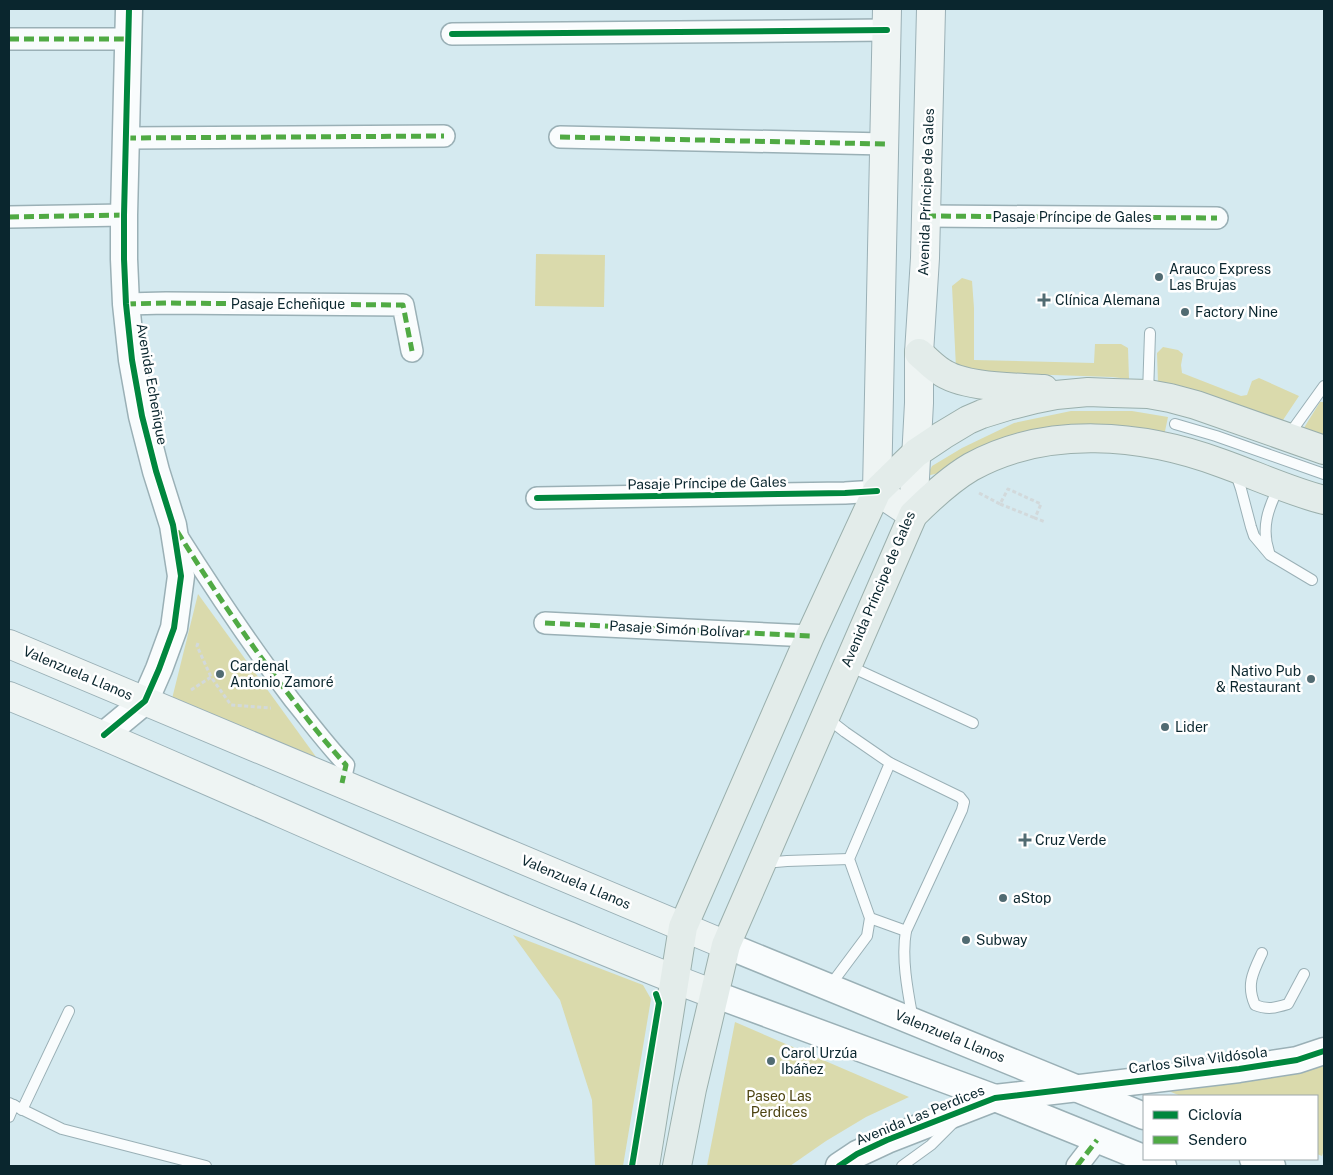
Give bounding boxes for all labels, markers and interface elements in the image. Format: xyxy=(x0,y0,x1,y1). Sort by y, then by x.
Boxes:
street label: Avenida Príncipe de Gales xyxy=(915,108,937,276)
street label: Pasaje Príncipe de Gales xyxy=(992,209,1152,225)
place label: Arauco Express Las Brujas xyxy=(1169,261,1271,293)
marker: Arauco Express Las Brujas xyxy=(1153,271,1165,283)
place label: Clínica Alemana xyxy=(1055,292,1160,308)
marker: Clínica Alemana xyxy=(1037,293,1051,307)
street label: Pasaje Echeñique xyxy=(231,296,345,312)
place label: Factory Nine xyxy=(1195,304,1278,320)
marker: Factory Nine xyxy=(1179,306,1191,318)
street label: Avenida Echeñique xyxy=(133,322,171,446)
street label: Pasaje Príncipe de Gales xyxy=(627,474,787,492)
street label: Avenida Príncipe de Gales xyxy=(838,509,918,669)
street label: Pasaje Simón Bolívar xyxy=(609,617,745,641)
street label: Valenzuela Llanos xyxy=(21,643,135,703)
place label: Cardenal Antonio Zamoré xyxy=(230,658,334,690)
place label: Nativo Pub & Restaurant xyxy=(1216,663,1301,695)
marker: Cardenal Antonio Zamoré xyxy=(214,668,226,680)
marker: Nativo Pub & Restaurant xyxy=(1305,673,1317,685)
place label: Lider xyxy=(1175,719,1208,735)
marker: Lider xyxy=(1159,721,1171,733)
place label: Cruz Verde xyxy=(1035,832,1106,848)
marker: Cruz Verde xyxy=(1019,834,1031,846)
street label: Valenzuela Llanos xyxy=(519,852,633,912)
place label: aStop xyxy=(1013,890,1051,906)
marker: aStop xyxy=(997,892,1009,904)
place label: Subway xyxy=(976,932,1028,948)
marker: Subway xyxy=(960,934,972,946)
street label: Valenzuela Llanos xyxy=(893,1007,1007,1065)
street label: Carlos Silva Vildósola xyxy=(1128,1044,1268,1076)
place label: Carol Urzúa Ibáñez xyxy=(781,1045,857,1077)
marker: Carol Urzúa Ibáñez xyxy=(765,1055,777,1067)
street label: Avenida Las Perdices xyxy=(853,1082,987,1148)
park label: Paseo Las Perdices xyxy=(746,1088,812,1120)
legend xyxy=(1143,1095,1318,1160)
text: Ciclovía xyxy=(1188,1106,1242,1123)
text: Sendero xyxy=(1188,1131,1247,1148)

